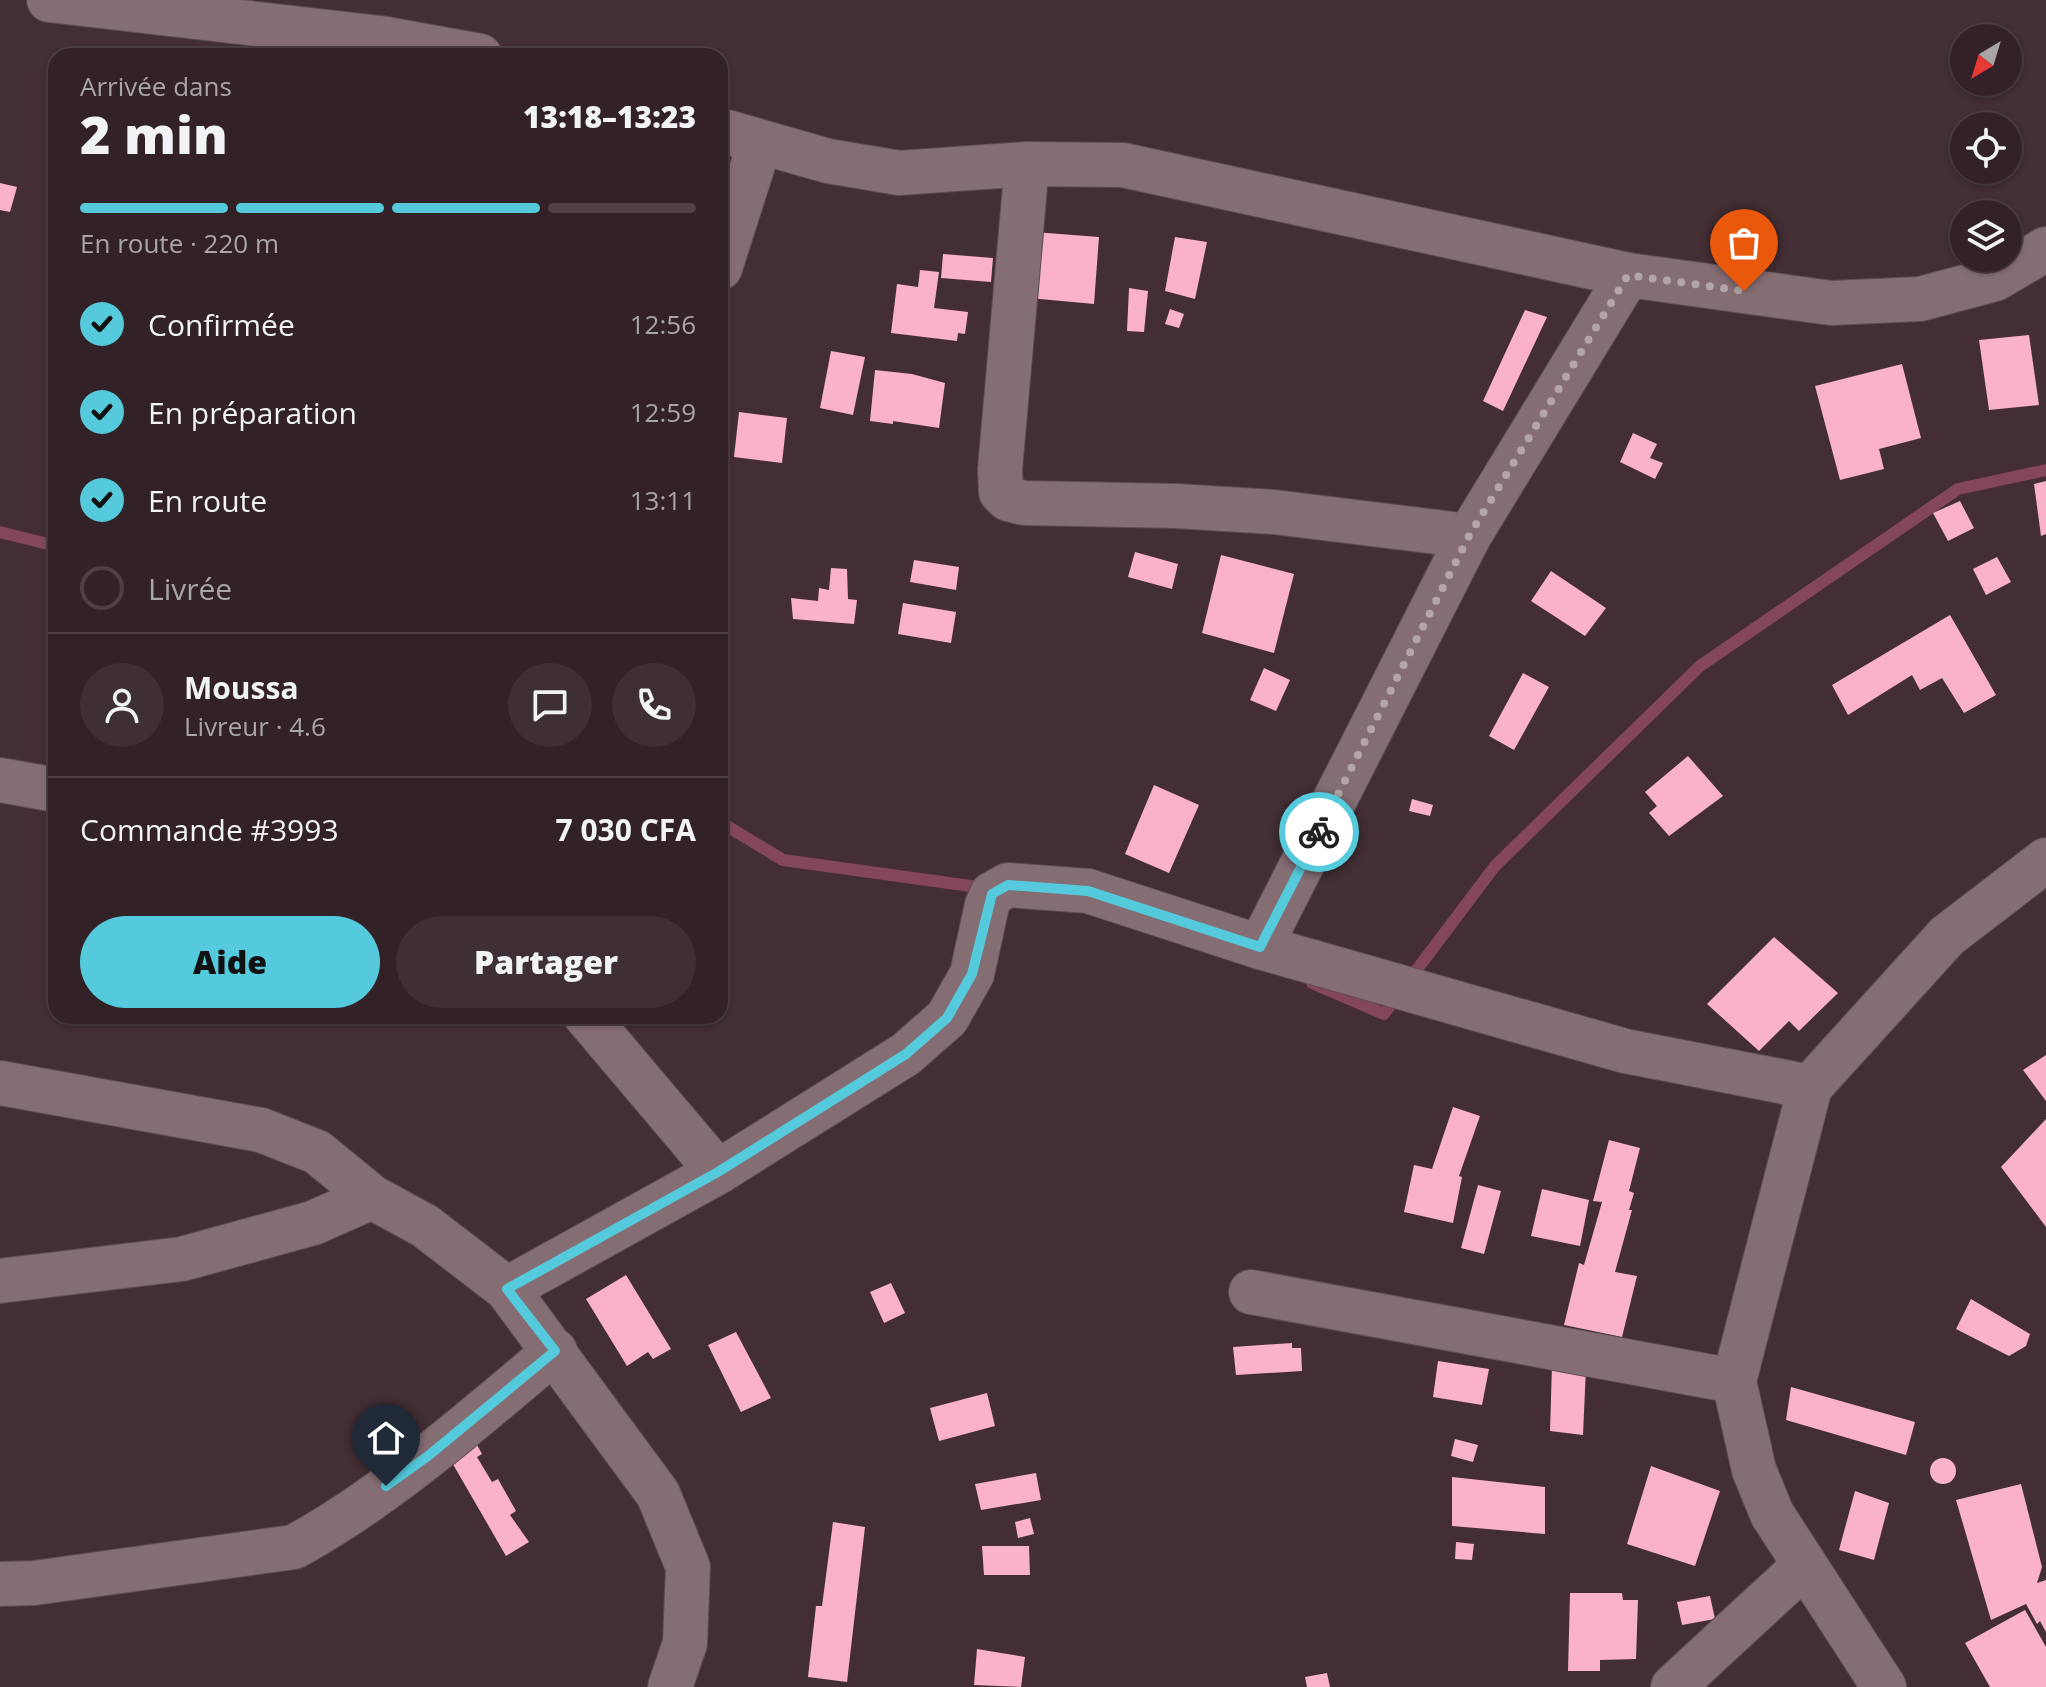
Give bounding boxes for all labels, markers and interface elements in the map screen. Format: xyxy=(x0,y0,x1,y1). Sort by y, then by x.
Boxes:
north arrow xyxy=(1950,24,2022,96)
map controls xyxy=(1950,24,2022,272)
text: Arrivée dans xyxy=(80,68,232,104)
text: 13:18–13:23 xyxy=(523,96,696,137)
text: 2 min xyxy=(80,98,228,169)
button: locate xyxy=(1950,112,2022,184)
button: layers xyxy=(1950,200,2022,272)
pin xyxy=(1710,209,1778,291)
icon: bag xyxy=(1722,221,1766,265)
text: En route · 220 m xyxy=(80,225,279,261)
icon: check xyxy=(80,302,124,346)
text: Confirmée xyxy=(148,304,295,345)
text: 12:56 xyxy=(630,306,696,342)
icon: check xyxy=(80,390,124,434)
text: En préparation xyxy=(148,392,357,433)
text: 12:59 xyxy=(630,394,696,430)
icon: check xyxy=(80,478,124,522)
text: En route xyxy=(148,480,267,521)
text: 13:11 xyxy=(630,482,696,518)
text: Livrée xyxy=(148,568,232,609)
button: person xyxy=(80,663,164,747)
button: chat xyxy=(508,663,592,747)
button: phone xyxy=(612,663,696,747)
text: Moussa xyxy=(184,667,299,708)
text: Livreur · 4.6 xyxy=(184,708,326,744)
courier xyxy=(1279,792,1359,872)
text: Commande #3993 xyxy=(80,809,339,850)
text: 7 030 CFA xyxy=(556,809,696,850)
icon: bike xyxy=(1297,810,1341,854)
button: Aide xyxy=(80,916,380,1008)
button: Partager xyxy=(396,916,696,1008)
pin xyxy=(352,1404,420,1486)
icon: home xyxy=(364,1416,408,1460)

